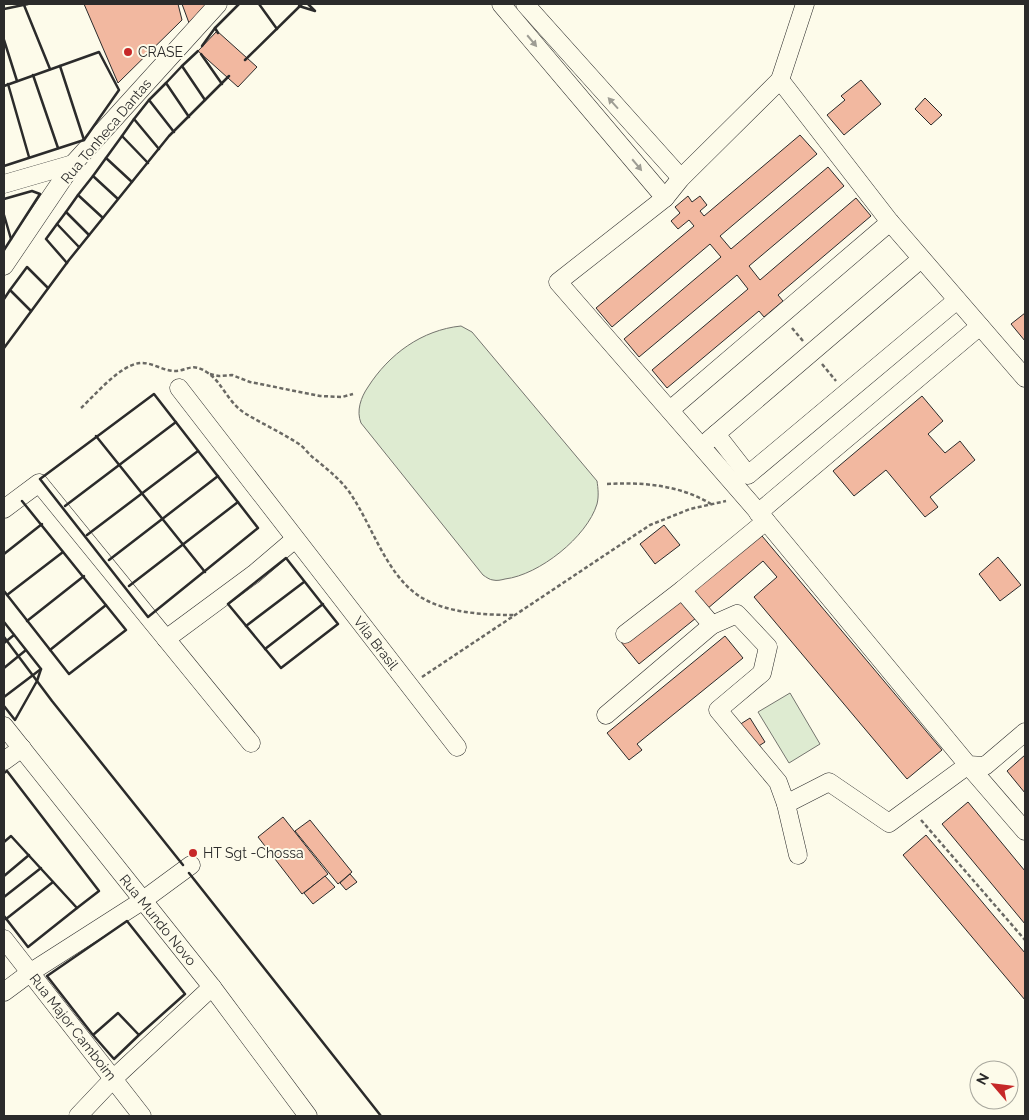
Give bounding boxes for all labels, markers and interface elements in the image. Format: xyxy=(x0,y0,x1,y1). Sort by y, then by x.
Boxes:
one-way arrow xyxy=(527,34,538,47)
place label: CRASE xyxy=(138,44,183,60)
marker: CRASE xyxy=(122,46,134,58)
street label: Rua Tonheca Dantas xyxy=(58,75,155,187)
one-way arrow xyxy=(607,97,619,109)
one-way arrow xyxy=(632,159,643,172)
street label: Vila Brasil xyxy=(350,613,402,673)
place label: HT Sgt -Chossa xyxy=(203,845,304,861)
marker: HT Sgt -Chossa xyxy=(187,847,199,859)
street label: Rua Mundo Novo xyxy=(116,871,200,969)
street label: Rua Major Camboim xyxy=(26,970,120,1084)
north arrow xyxy=(969,1060,1019,1110)
text: N xyxy=(973,1070,992,1087)

